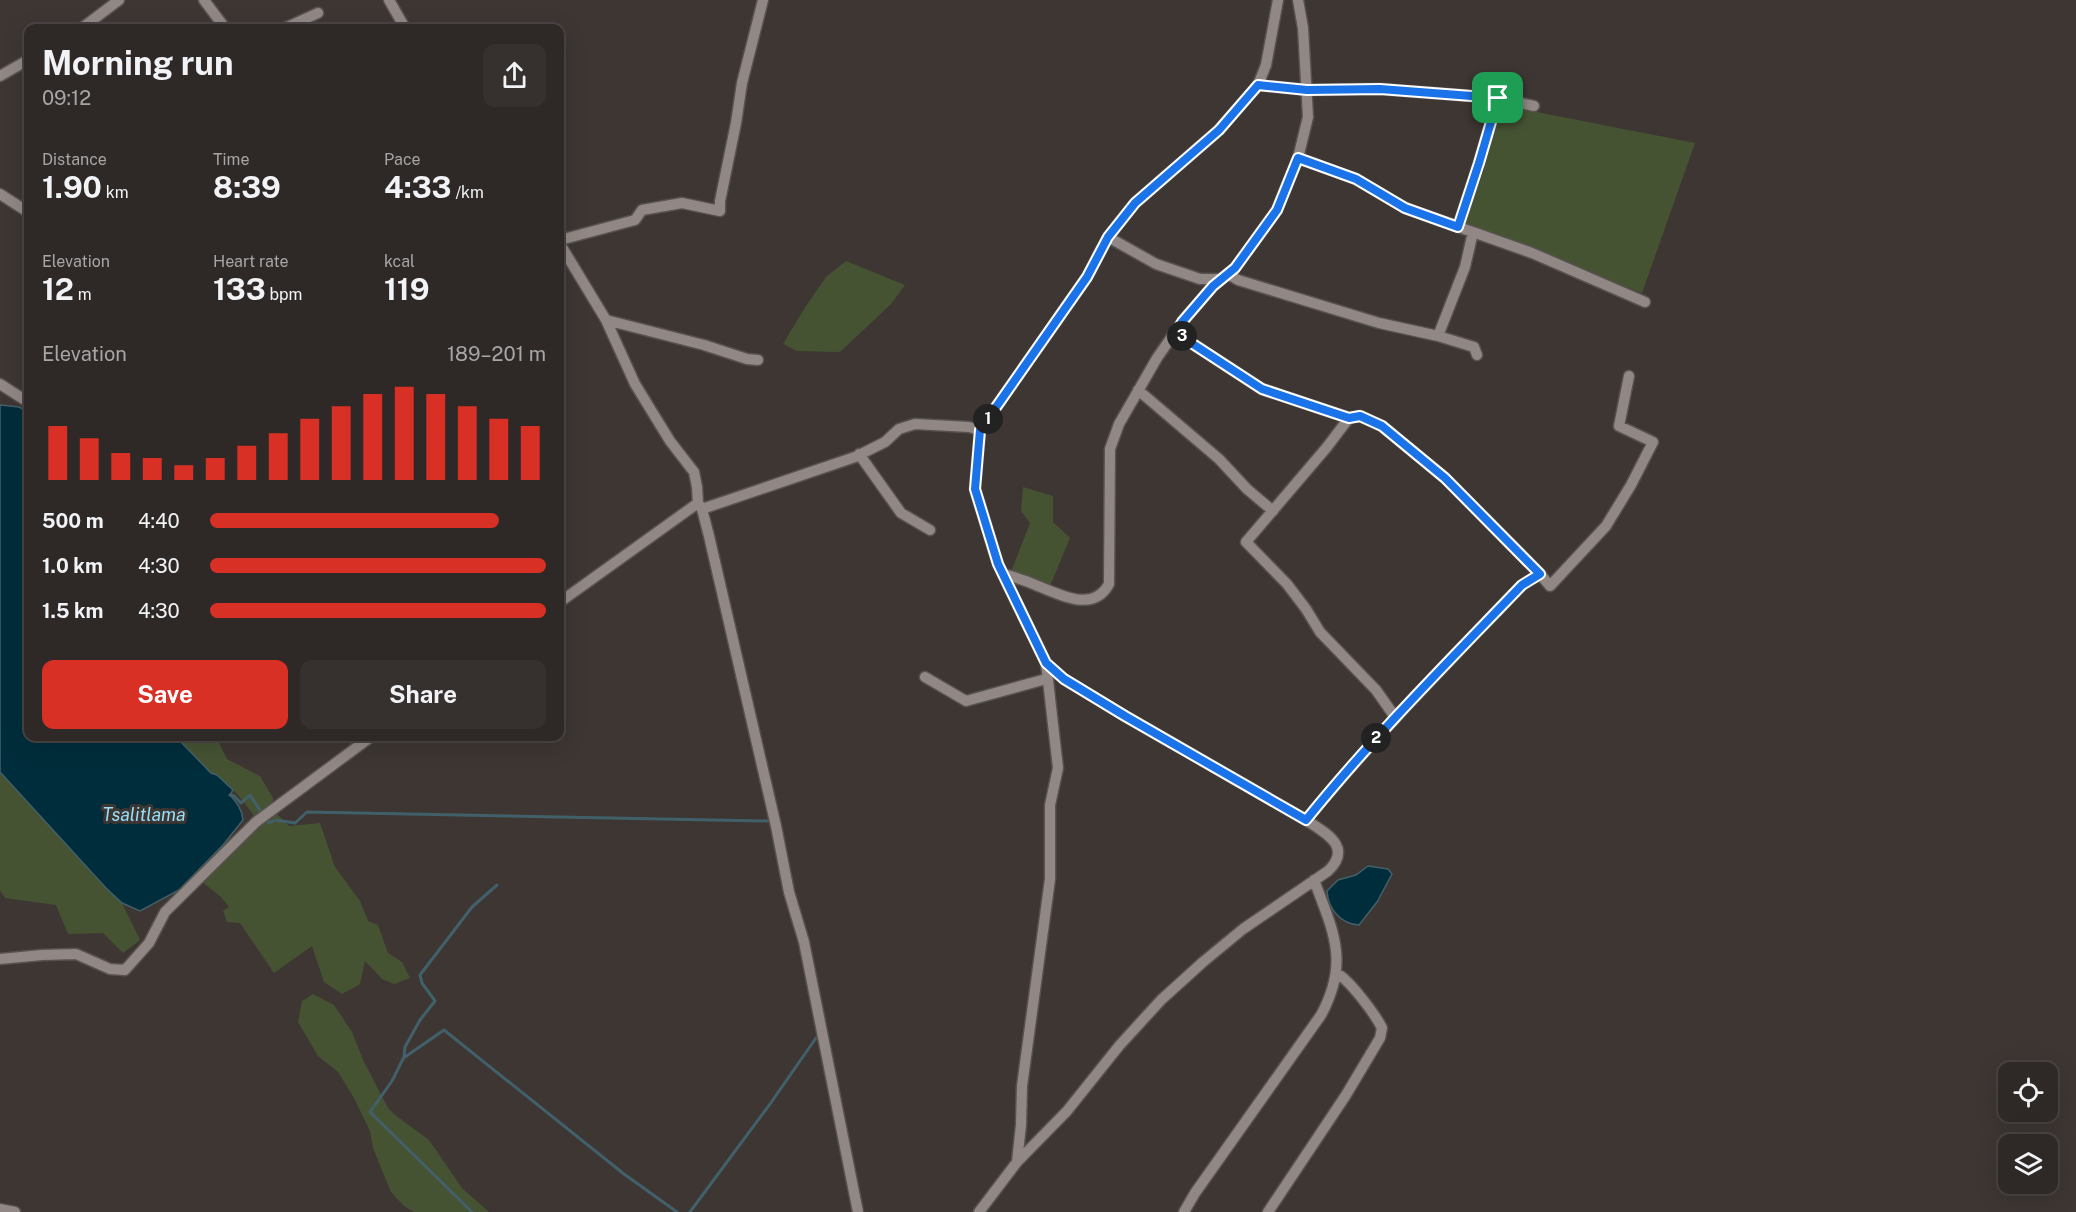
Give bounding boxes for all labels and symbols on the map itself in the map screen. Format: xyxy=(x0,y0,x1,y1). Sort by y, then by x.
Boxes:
pin xyxy=(1472,72,1523,123)
pin: 3 xyxy=(1167,321,1197,351)
pin: 1 xyxy=(973,404,1003,434)
pin: 2 xyxy=(1361,723,1391,753)
water label: Tsalitlama xyxy=(102,804,186,825)

